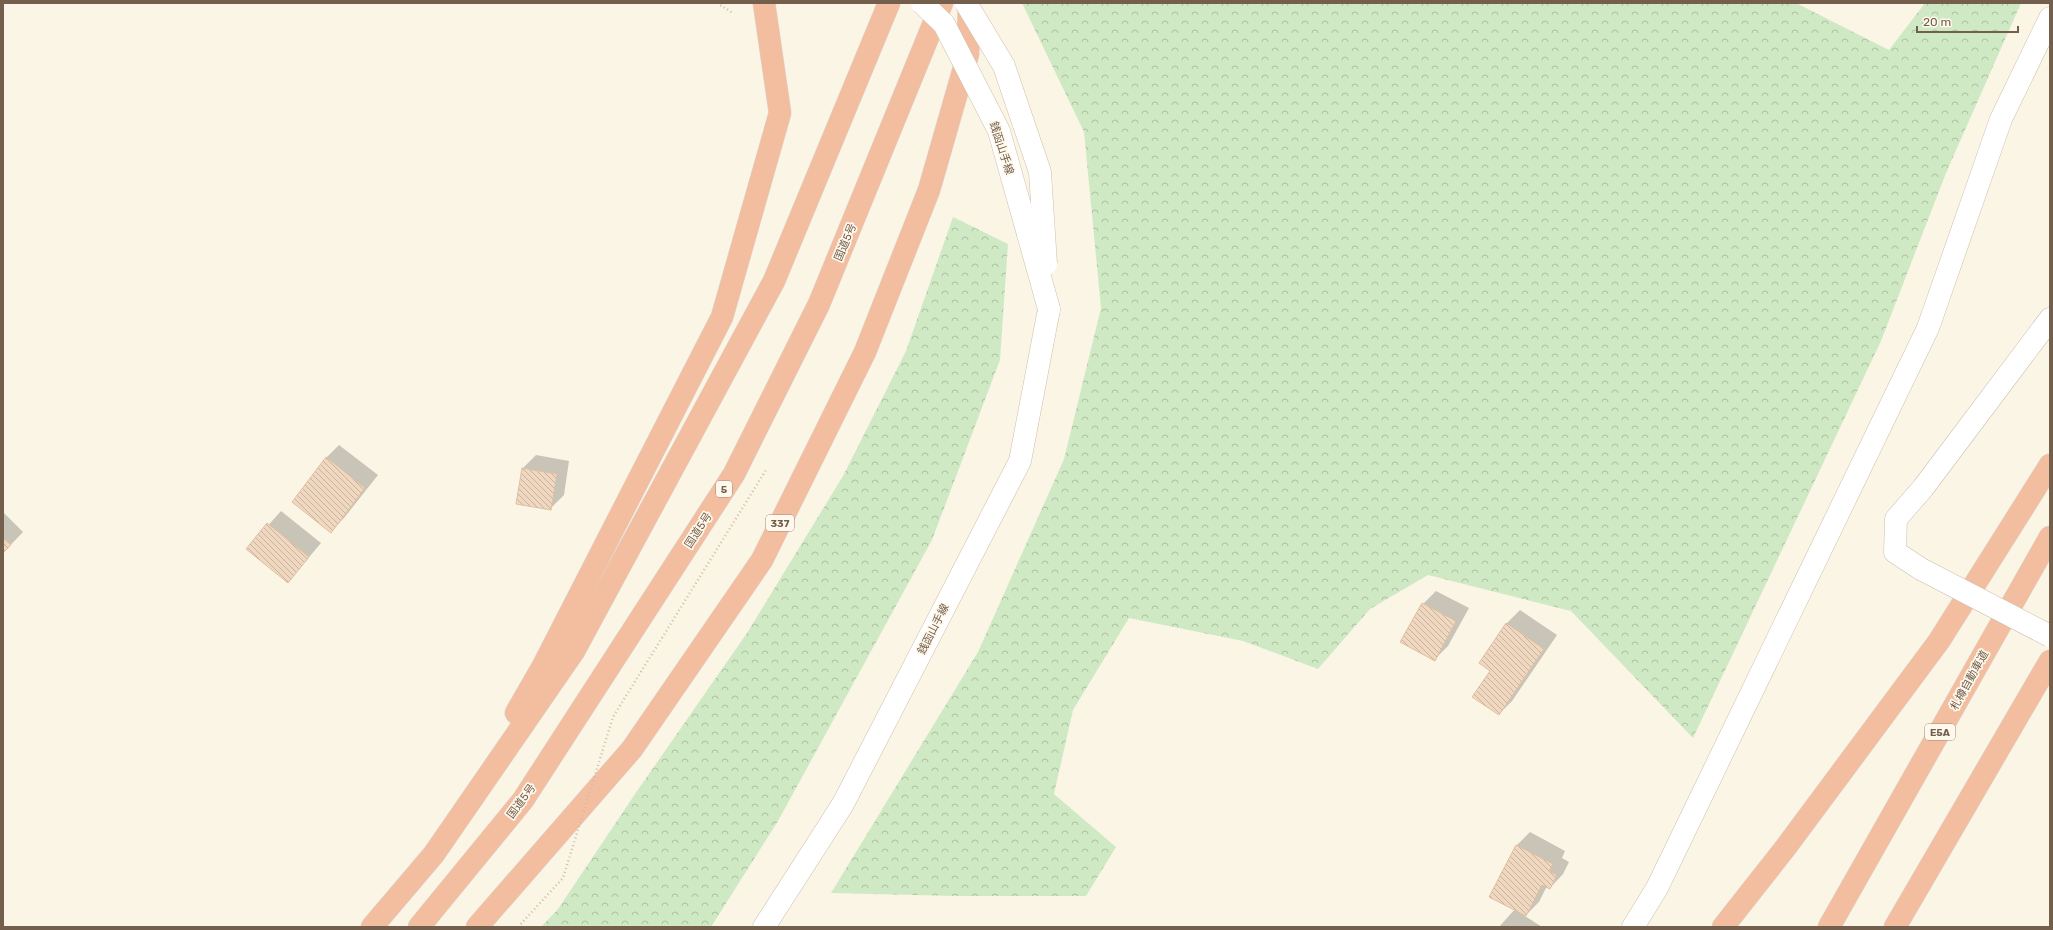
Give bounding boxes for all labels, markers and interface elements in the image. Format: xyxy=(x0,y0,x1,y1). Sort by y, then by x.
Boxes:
scale bar xyxy=(1917,8,2018,34)
text: 20 m xyxy=(1923,15,1951,29)
street label: 銭函山手線 xyxy=(987,120,1016,176)
street label: 国道5号 xyxy=(832,221,859,263)
road number: 5 xyxy=(716,481,732,497)
street label: 国道5号 xyxy=(682,510,715,550)
road number: 337 xyxy=(766,515,794,531)
street label: 銭函山手線 xyxy=(915,602,952,657)
street label: 札樽自動車道 xyxy=(1948,648,1991,712)
road number: E5A xyxy=(1925,724,1955,740)
street label: 国道5号 xyxy=(505,781,538,821)

